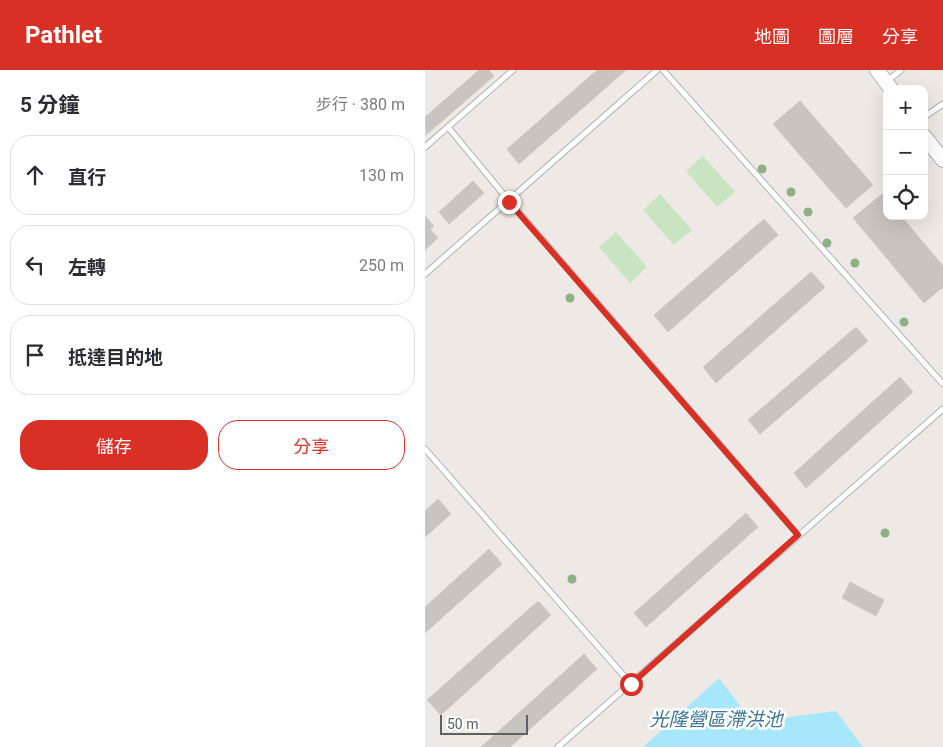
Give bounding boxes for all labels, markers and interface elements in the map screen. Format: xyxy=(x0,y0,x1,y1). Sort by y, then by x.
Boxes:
text: Pathlet xyxy=(25,21,102,49)
text: 地圖 xyxy=(754,26,790,47)
text: 圖層 xyxy=(818,26,854,47)
text: 分享 xyxy=(882,26,918,47)
map controls xyxy=(883,85,928,220)
button: + xyxy=(883,85,928,130)
text: 5 分鐘 xyxy=(20,93,79,117)
text: 步行 · 380 m xyxy=(316,95,405,114)
button: − xyxy=(883,130,928,175)
icon: ahead xyxy=(21,161,49,189)
text: 直行 xyxy=(68,166,106,189)
text: 130 m xyxy=(359,166,404,185)
button: locate xyxy=(883,175,928,220)
route end xyxy=(498,191,521,214)
icon: left xyxy=(21,251,49,279)
text: 左轉 xyxy=(68,256,106,279)
text: 250 m xyxy=(359,256,404,275)
icon: arrive xyxy=(21,341,49,369)
text: 抵達目的地 xyxy=(68,346,163,369)
button: 儲存 xyxy=(20,420,208,470)
button: 分享 xyxy=(218,420,405,470)
route start xyxy=(620,673,643,696)
water label: 光隆營區滯洪池 xyxy=(649,708,784,731)
scale bar xyxy=(440,712,527,735)
text: 50 m xyxy=(447,716,479,732)

